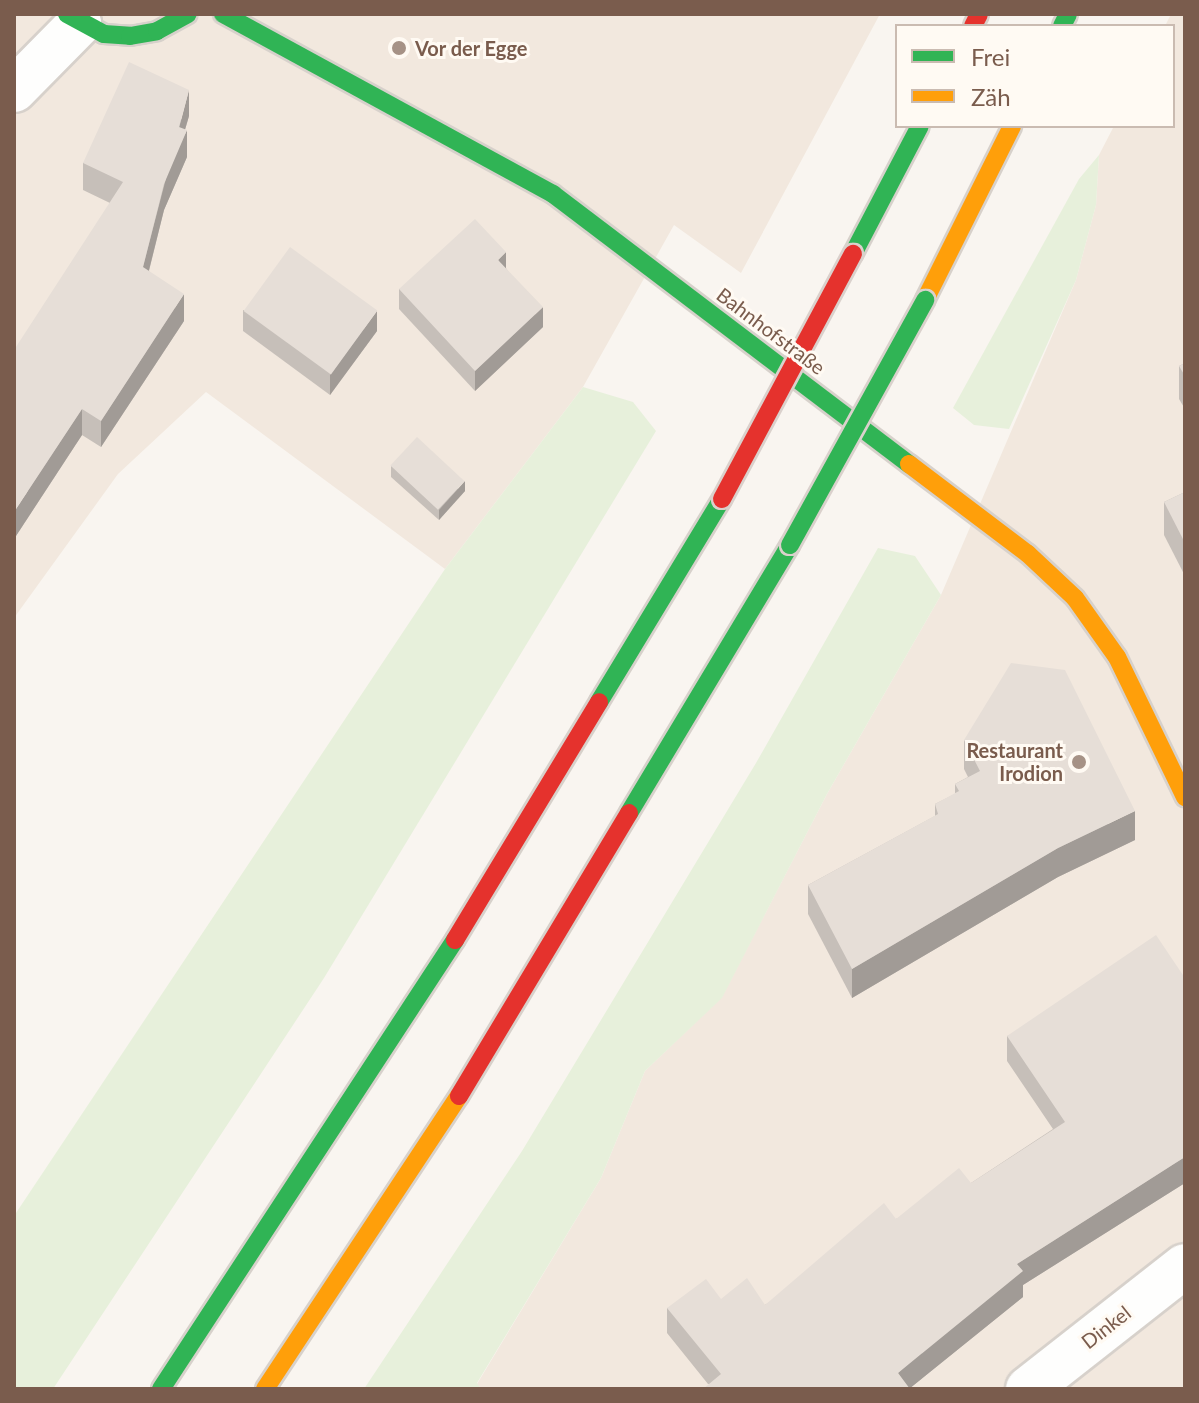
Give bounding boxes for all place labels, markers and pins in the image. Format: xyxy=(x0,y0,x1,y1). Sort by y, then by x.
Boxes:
place label: Vor der Egge xyxy=(415,36,528,60)
marker: Vor der Egge xyxy=(390,39,408,57)
place label: Restaurant Irodion xyxy=(966,738,1063,785)
marker: Restaurant Irodion xyxy=(1070,753,1088,771)

